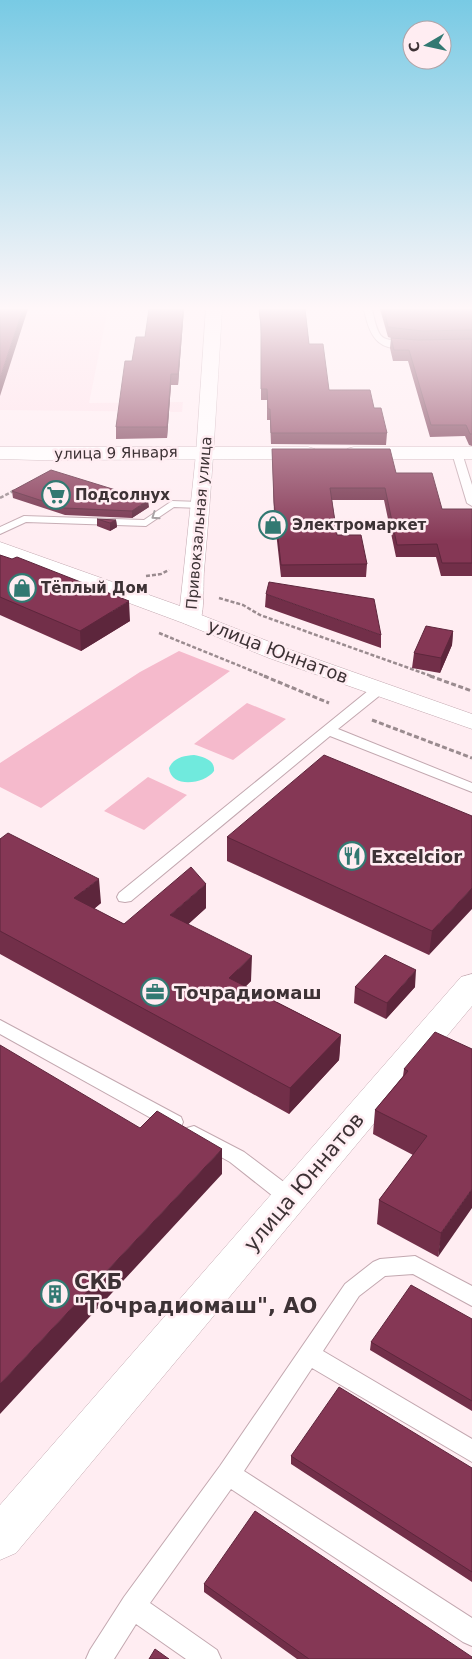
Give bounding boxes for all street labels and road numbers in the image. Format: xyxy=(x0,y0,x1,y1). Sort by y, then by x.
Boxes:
street label: Привокзальная улица xyxy=(182,436,216,610)
street label: улица 9 Января xyxy=(54,443,178,463)
street label: улица Юннатов xyxy=(205,615,351,687)
street label: улица Юннатов xyxy=(239,1108,369,1256)

